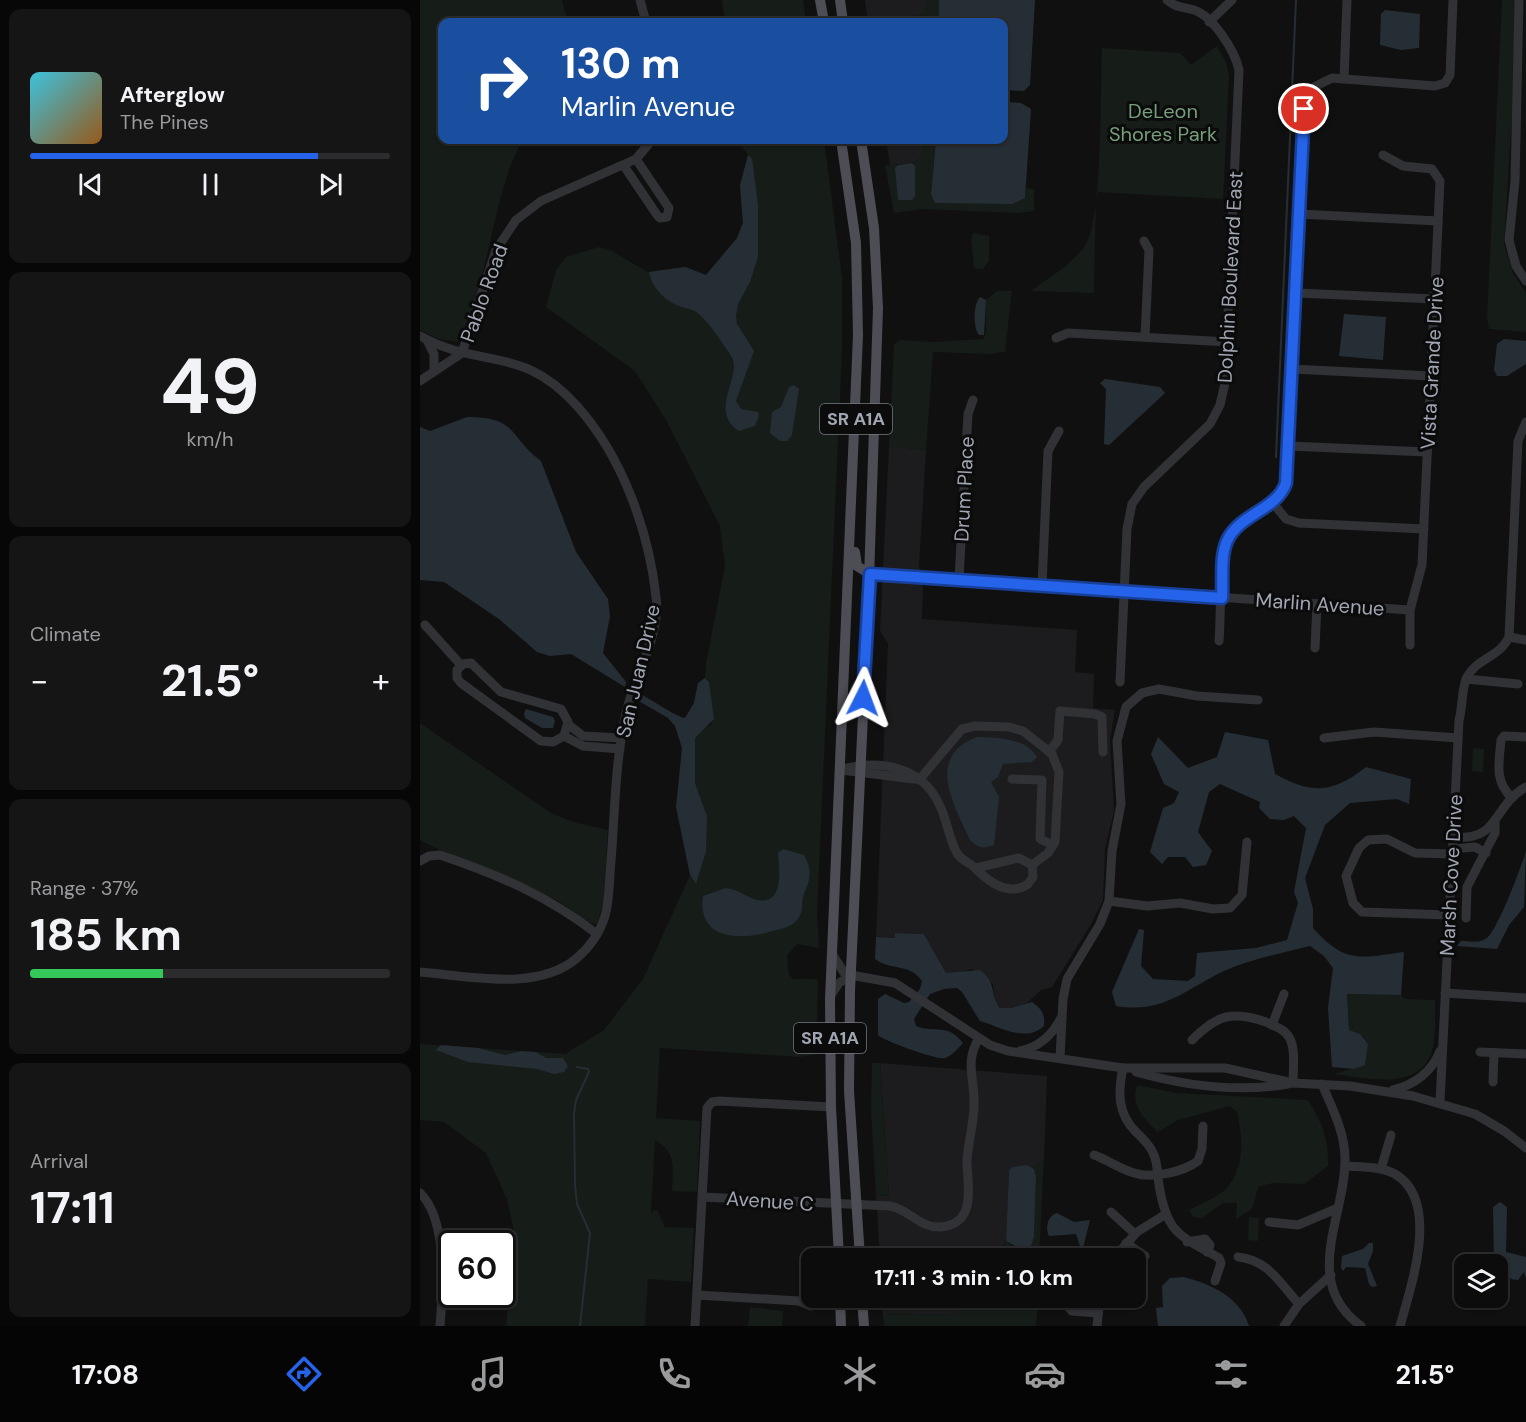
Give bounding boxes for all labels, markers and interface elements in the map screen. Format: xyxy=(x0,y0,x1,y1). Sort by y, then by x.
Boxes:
text: 130 m xyxy=(561,36,681,91)
icon: right xyxy=(462,42,540,120)
text: Afterglow xyxy=(120,80,225,109)
pin xyxy=(1278,83,1329,134)
text: Marlin Avenue xyxy=(561,89,735,124)
icon: arrive xyxy=(1287,92,1320,125)
park label: DeLeon Shores Park xyxy=(1109,98,1217,147)
text: The Pines xyxy=(120,109,209,135)
icon: previous xyxy=(74,168,107,201)
icon: pause xyxy=(194,168,227,201)
icon: next xyxy=(314,168,347,201)
street label: Dolphin Boulevard East xyxy=(1211,170,1249,383)
street label: Pablo Road xyxy=(454,240,514,346)
street label: Vista Grande Drive xyxy=(1414,276,1450,450)
text: 49 xyxy=(160,336,260,437)
road number: SR A1A xyxy=(820,404,892,434)
text: km/h xyxy=(186,426,234,452)
street label: Drum Place xyxy=(948,436,980,542)
street label: Marlin Avenue xyxy=(1255,587,1385,621)
street label: San Juan Drive xyxy=(610,602,666,740)
text: Climate xyxy=(30,621,101,647)
text: 21.5° xyxy=(161,651,259,710)
text: − xyxy=(30,659,48,702)
text: + xyxy=(372,659,390,702)
position arrow xyxy=(831,666,895,730)
street label: Marsh Cove Drive xyxy=(1434,794,1468,956)
text: Range · 37% xyxy=(30,875,139,901)
text: 185 km xyxy=(30,905,182,964)
road number: SR A1A xyxy=(794,1023,866,1053)
text: Arrival xyxy=(30,1148,88,1174)
text: 17:11 xyxy=(30,1178,115,1237)
street label: Avenue C xyxy=(725,1185,815,1217)
speed limit sign: 60 xyxy=(438,1230,516,1308)
map controls xyxy=(1454,1254,1508,1308)
button: layers xyxy=(1454,1254,1508,1308)
text: 17:11 · 3 min · 1.0 km xyxy=(874,1263,1073,1292)
icon: directions xyxy=(283,1353,325,1395)
icon: music xyxy=(468,1353,510,1395)
icon: phone xyxy=(653,1353,695,1395)
icon: climate xyxy=(839,1353,881,1395)
icon: car xyxy=(1024,1353,1066,1395)
icon: filters xyxy=(1210,1353,1252,1395)
text: 17:08 xyxy=(72,1357,139,1392)
text: 21.5° xyxy=(1395,1357,1454,1392)

